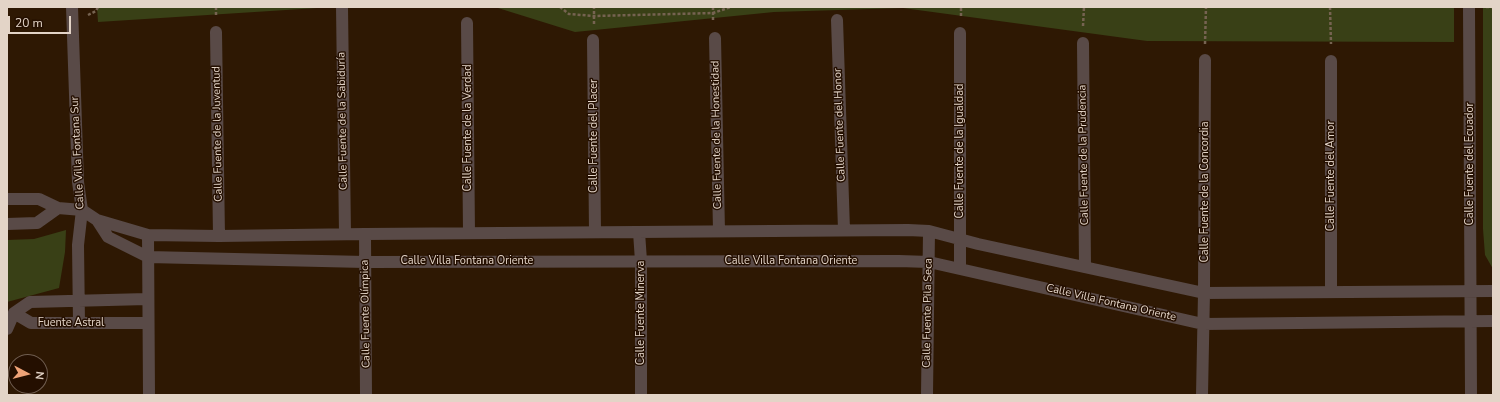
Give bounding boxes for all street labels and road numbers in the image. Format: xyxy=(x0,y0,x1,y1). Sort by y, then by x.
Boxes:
street label: Calle Fuente de la Sabiduría xyxy=(335,52,351,190)
street label: Calle Fuente de la Honestidad xyxy=(709,61,725,209)
street label: Calle Fuente de la Verdad xyxy=(461,64,475,192)
street label: Calle Fuente de la Juventud xyxy=(210,66,226,202)
street label: Calle Fuente del Honor xyxy=(831,68,849,182)
street label: Calle Fuente del Placer xyxy=(587,79,601,193)
street label: Calle Fuente de la Igualdad xyxy=(953,84,967,218)
street label: Calle Fuente de la Prudencia xyxy=(1076,85,1092,225)
street label: Calle Villa Fontana Sur xyxy=(68,96,88,210)
street label: Calle Fuente del Ecuador xyxy=(1463,102,1477,226)
street label: Calle Fuente del Amor xyxy=(1324,121,1338,231)
street label: Calle Fuente de la Concordia xyxy=(1198,122,1212,262)
street label: Calle Villa Fontana Oriente xyxy=(401,254,533,268)
street label: Calle Villa Fontana Oriente xyxy=(725,254,857,268)
street label: Calle Fuente Pila Seca xyxy=(920,258,936,368)
street label: Calle Fuente Olímpica xyxy=(358,260,374,368)
street label: Calle Fuente Minerva xyxy=(634,261,648,365)
street label: Calle Villa Fontana Oriente xyxy=(1045,282,1177,324)
street label: Fuente Astral xyxy=(38,316,104,330)

